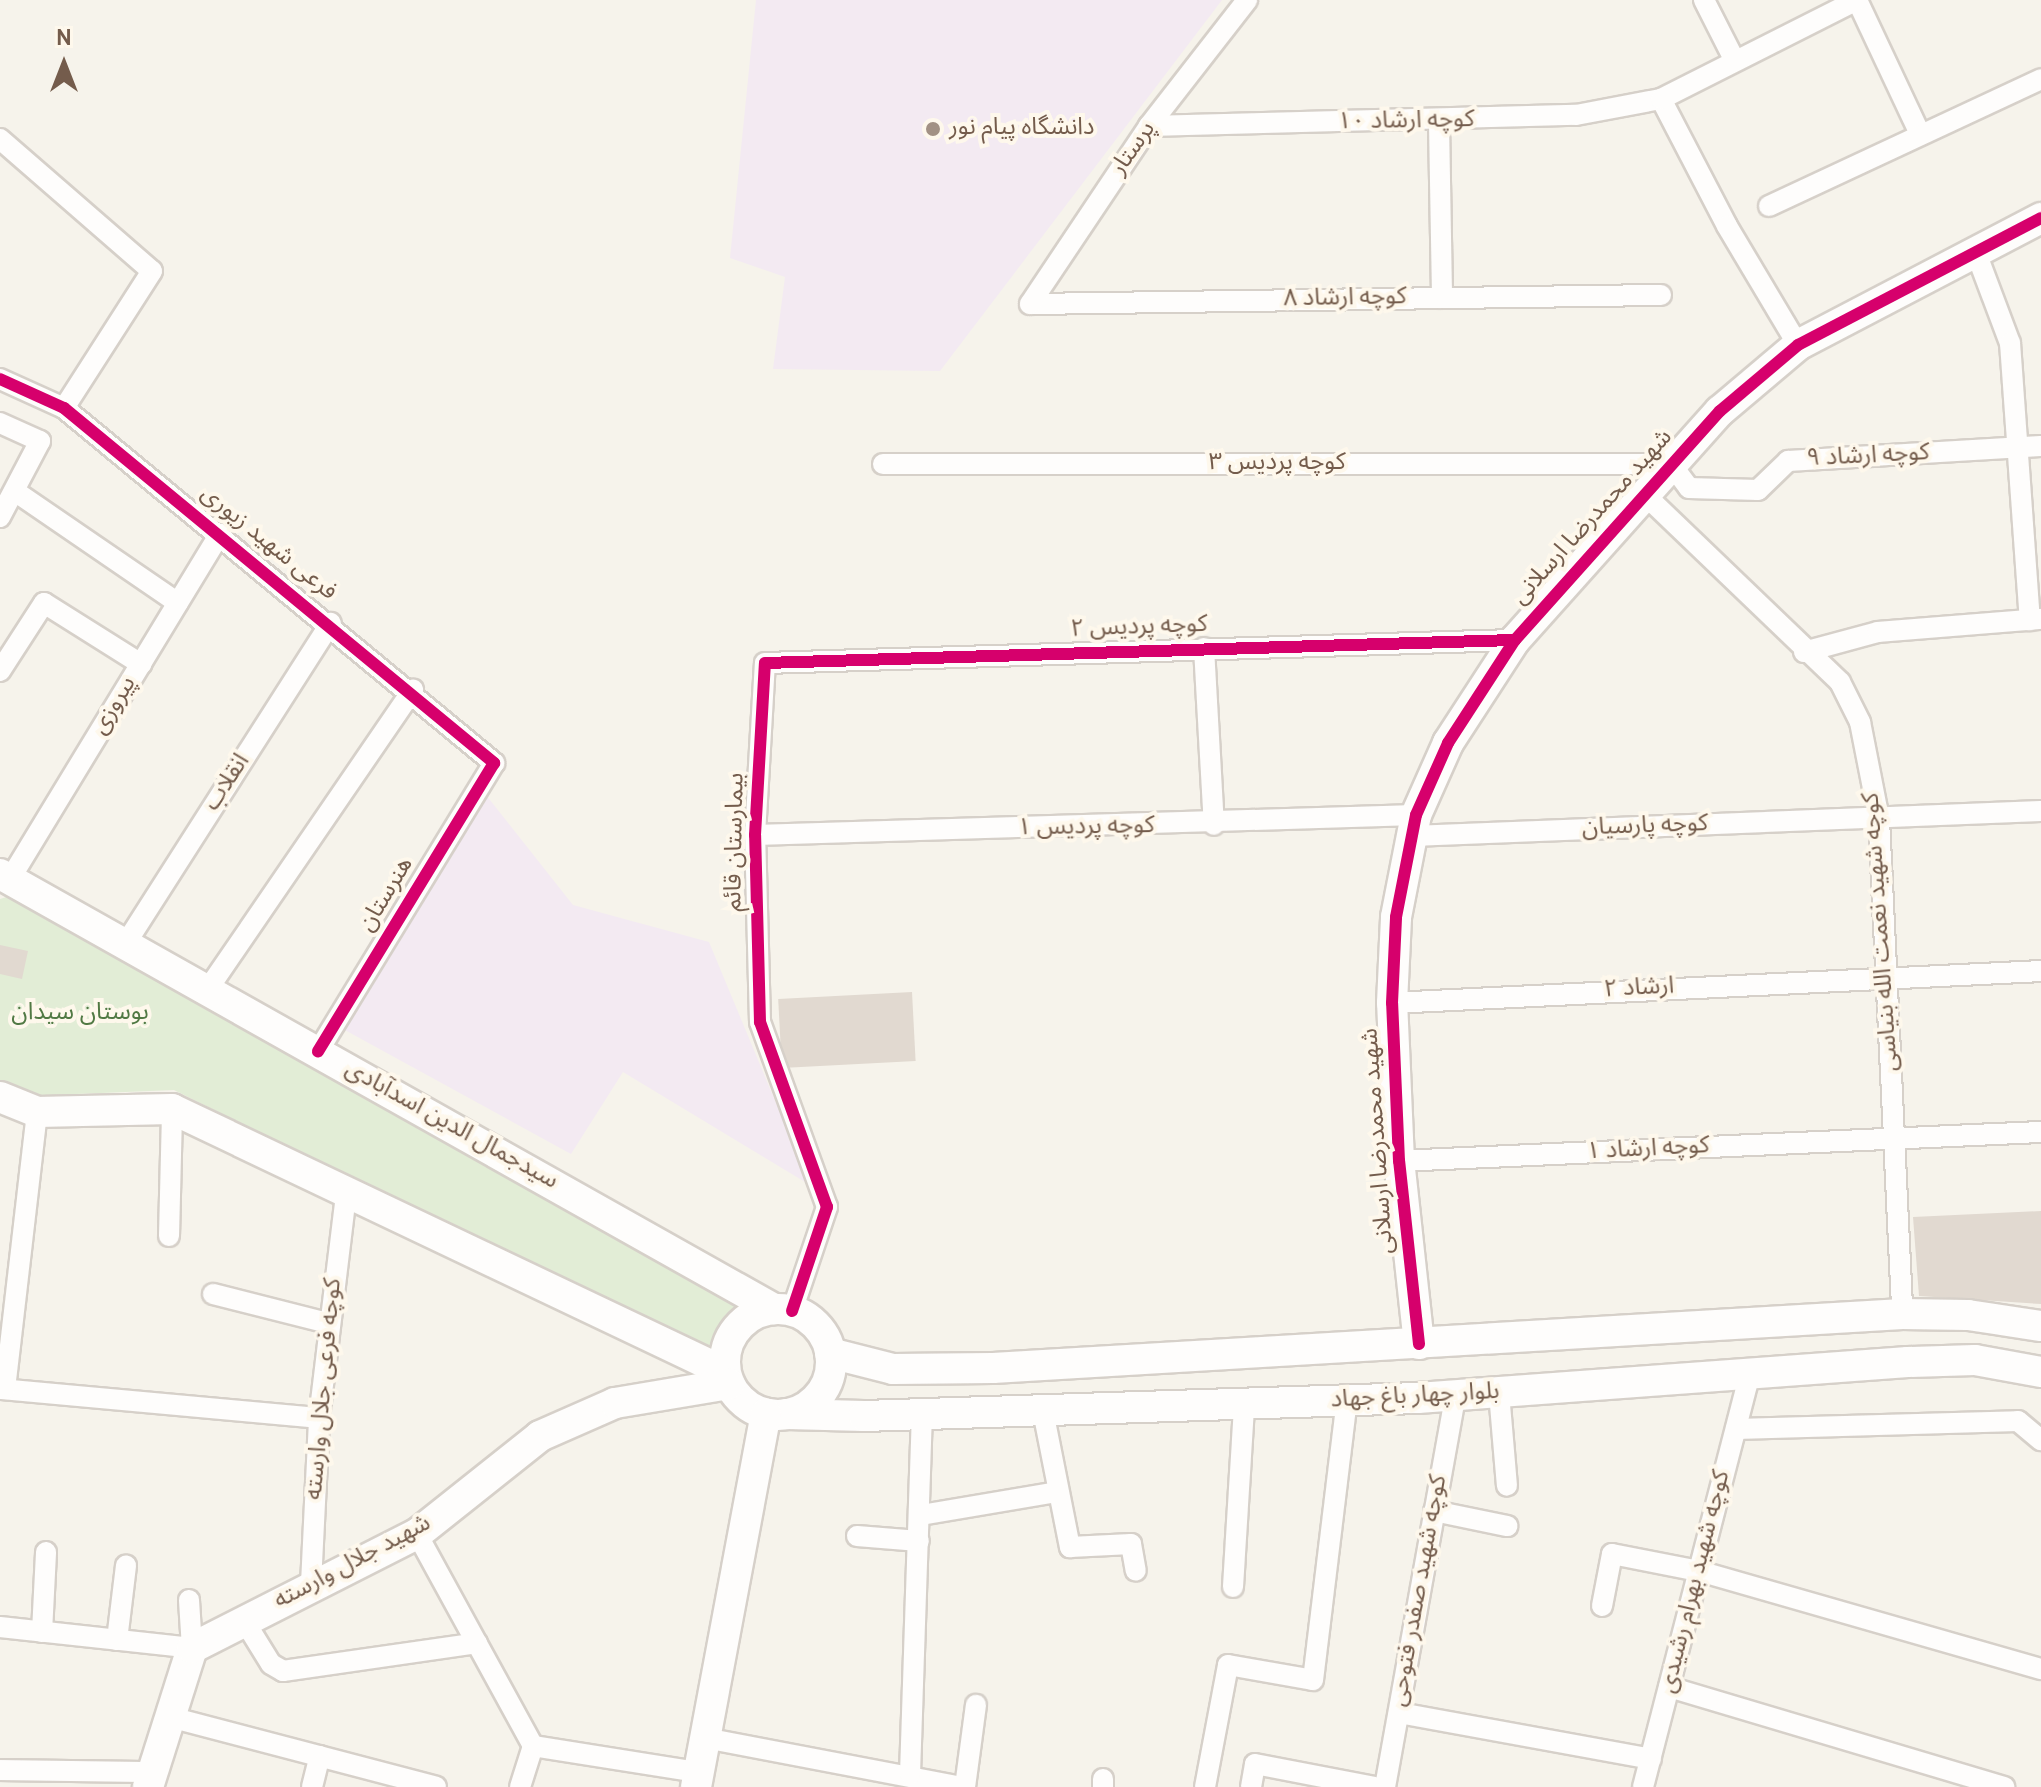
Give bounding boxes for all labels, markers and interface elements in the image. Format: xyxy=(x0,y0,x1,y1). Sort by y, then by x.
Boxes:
north arrow xyxy=(24,24,104,104)
text: N xyxy=(56,26,72,53)
street label: کوچه ارشاد ۱۰ xyxy=(1337,106,1475,138)
place label: دانشگاه پیام نور xyxy=(949,115,1095,143)
street label: پرستار xyxy=(1105,116,1163,182)
marker: دانشگاه پیام نور xyxy=(924,120,942,138)
street label: کوچه ارشاد ۸ xyxy=(1283,284,1407,314)
street label: شهید محمدرضا ارسلانی xyxy=(1507,424,1679,612)
street label: کوچه ارشاد ۹ xyxy=(1806,439,1930,475)
street label: کوچه پردیس ۳ xyxy=(1208,450,1346,478)
street label: فرعی شهید زیوری xyxy=(194,480,342,608)
street label: کوچه پردیس ۲ xyxy=(1070,611,1208,645)
street label: پیروزی xyxy=(86,671,144,741)
street label: انقلاب xyxy=(199,749,257,817)
street label: بیمارستان قائم xyxy=(720,772,752,912)
street label: کوچه شهید نعمت الله بنیاسی xyxy=(1858,792,1906,1072)
street label: کوچه پارسیان xyxy=(1581,810,1709,844)
street label: کوچه پردیس ۱ xyxy=(1017,812,1155,844)
street label: هنرستان xyxy=(354,852,420,938)
street label: ارشاد ۲ xyxy=(1603,973,1675,1005)
park label: بوستان سیدان xyxy=(11,1000,149,1028)
street label: شهید محمدرضا ارسلانی xyxy=(1357,1027,1401,1255)
street label: سیدجمال الدین اسدآبادی xyxy=(340,1055,562,1197)
street label: کوچه ارشاد ۱ xyxy=(1586,1132,1710,1168)
street label: کوچه فرعی جلال وارسته xyxy=(301,1277,349,1501)
street label: بلوار چهار باغ جهاد xyxy=(1330,1378,1500,1416)
street label: کوچه شهید بهرام رشیدی xyxy=(1654,1468,1738,1696)
street label: کوچه شهید صفدر فتوحی xyxy=(1385,1473,1455,1709)
street label: شهید جلال وارسته xyxy=(270,1510,436,1616)

